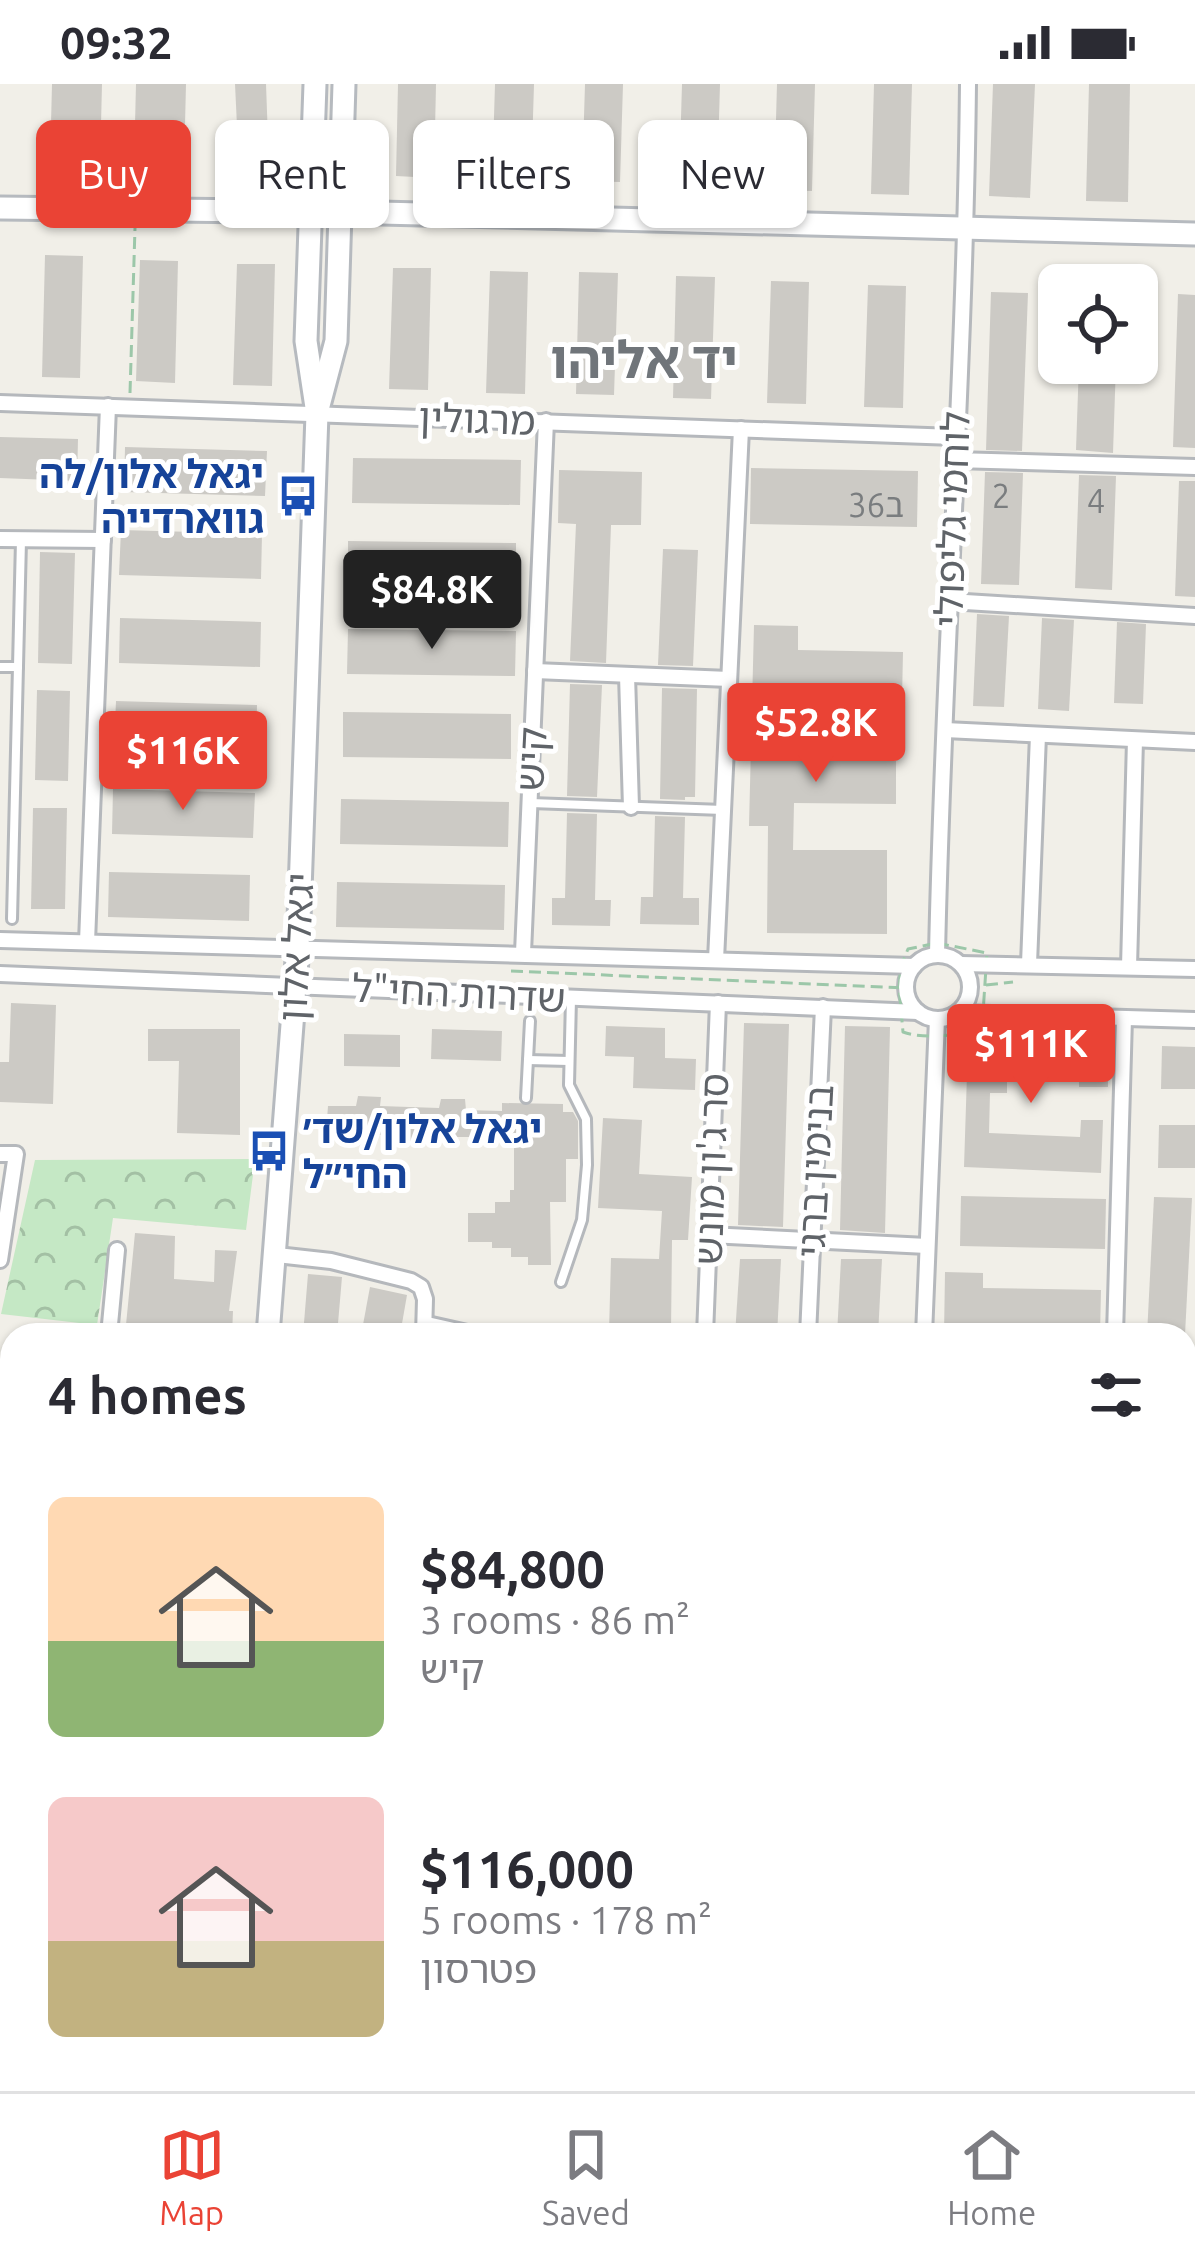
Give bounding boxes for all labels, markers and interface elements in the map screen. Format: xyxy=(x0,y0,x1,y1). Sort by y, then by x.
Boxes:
text: 09:32 xyxy=(60,17,173,68)
chip: Buy xyxy=(36,120,191,228)
chip: Rent xyxy=(215,120,389,228)
chip: Filters xyxy=(413,120,614,228)
chip: New xyxy=(638,120,807,228)
map controls xyxy=(1038,264,1158,384)
button: locate xyxy=(1038,264,1158,384)
district label: יד אליהו xyxy=(550,330,738,388)
street label: מרגולין xyxy=(418,395,536,442)
street label: לוחמי גליפולי xyxy=(926,410,977,628)
place label: יגאל אלון/לה גווארדייה xyxy=(39,452,264,540)
bus stop icon: יגאל אלון/לה גווארדייה xyxy=(275,473,321,519)
house number: 2 xyxy=(992,477,1010,514)
house number: 4 xyxy=(1087,482,1105,519)
house number: 36ב xyxy=(848,486,904,523)
pin: $84.8K xyxy=(334,550,530,652)
text: $84.8K xyxy=(370,567,494,610)
pin: $52.8K xyxy=(718,683,914,785)
text: $52.8K xyxy=(754,700,878,743)
pin: $116K xyxy=(99,711,267,813)
street label: קיש xyxy=(507,726,554,792)
text: $116K xyxy=(126,728,240,771)
street label: יגאל אלון xyxy=(270,871,321,1023)
street label: שדרות החי"ל xyxy=(351,965,567,1020)
pin: $111K xyxy=(947,1004,1115,1106)
text: $111K xyxy=(974,1021,1088,1064)
street label: סר ג'ון מונש xyxy=(686,1072,735,1266)
street label: בנימין ברגי xyxy=(788,1083,841,1259)
place label: יגאל אלון/שד׳ החי״ל xyxy=(303,1107,542,1195)
bus stop icon: יגאל אלון/שד׳ החי״ל xyxy=(246,1128,292,1174)
icon: filters xyxy=(1083,1362,1149,1428)
text: 4 homes xyxy=(48,1366,247,1424)
text: $84,800 xyxy=(420,1540,605,1598)
icon: home xyxy=(144,1545,288,1689)
text: 3 rooms · 86 m² xyxy=(420,1598,690,1641)
text: קיש xyxy=(420,1647,484,1690)
text: $116,000 xyxy=(420,1840,634,1898)
icon: home xyxy=(144,1845,288,1989)
text: 5 rooms · 178 m² xyxy=(420,1898,712,1941)
text: פטרסון xyxy=(420,1947,537,1990)
tab: Map xyxy=(159,2122,225,2231)
tab: Saved xyxy=(542,2122,630,2231)
tab: Home xyxy=(947,2122,1036,2231)

